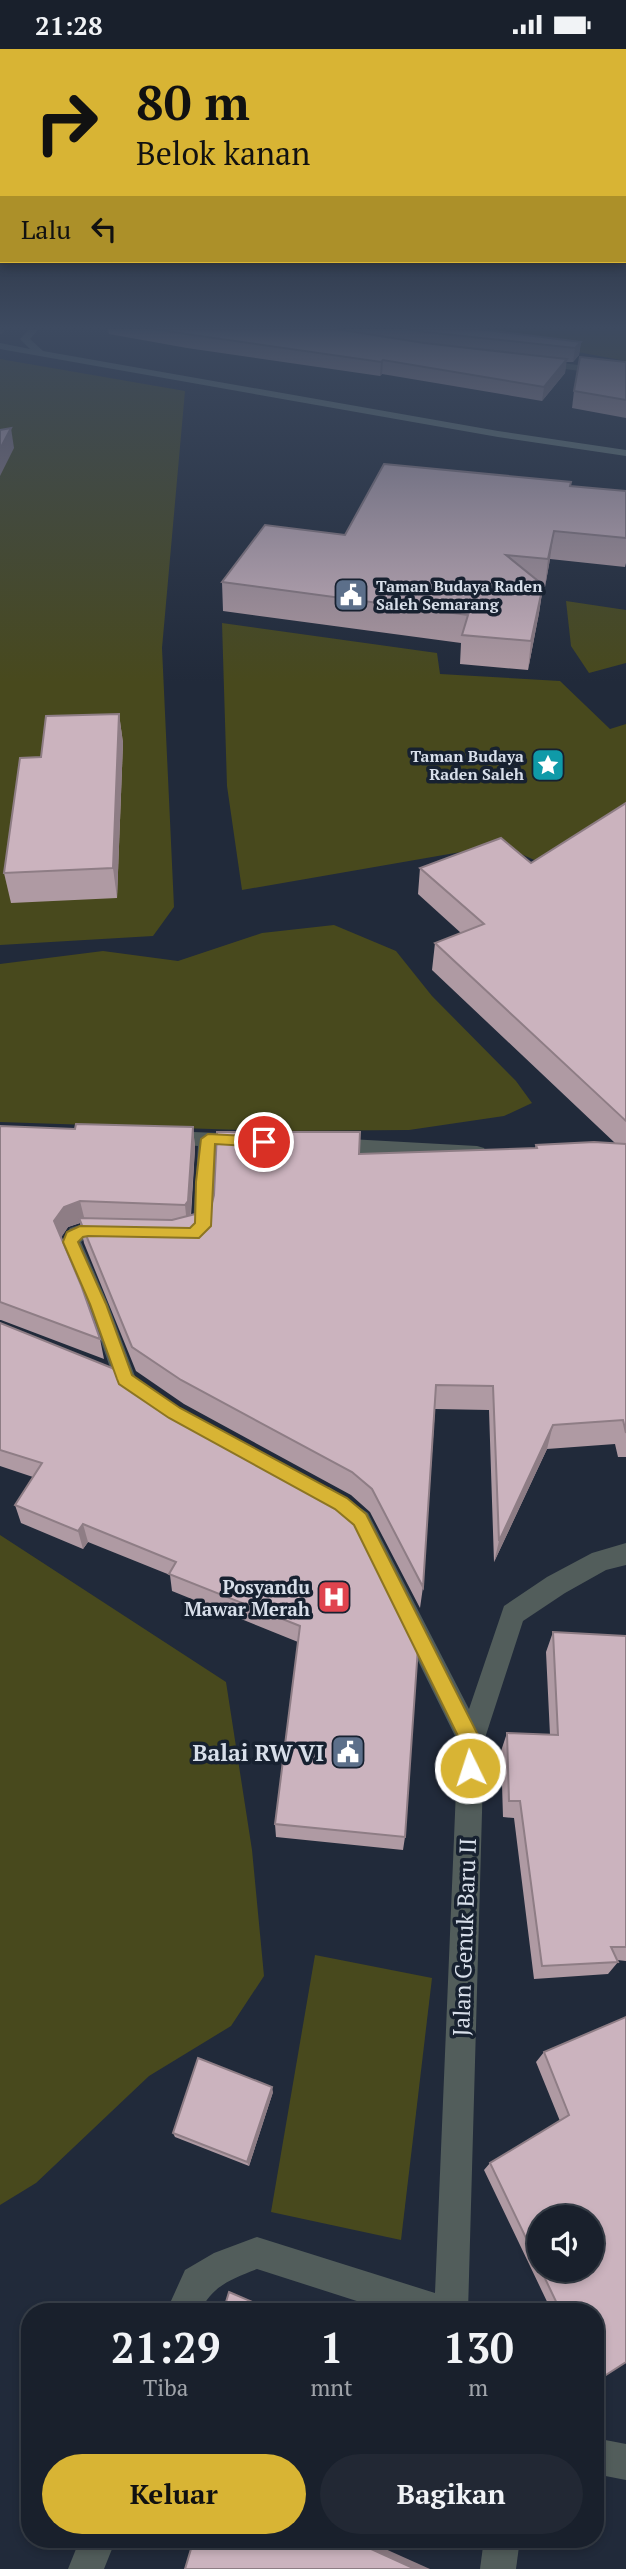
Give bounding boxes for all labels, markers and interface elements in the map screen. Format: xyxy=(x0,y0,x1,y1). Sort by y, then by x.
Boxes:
text: 21:28 xyxy=(35,8,103,42)
text: 80 m xyxy=(136,69,250,134)
icon: right xyxy=(21,77,112,168)
text: Belok kanan xyxy=(136,132,310,174)
icon: left xyxy=(85,210,123,248)
text: Lalu xyxy=(21,212,71,246)
place label: Taman Budaya Raden Saleh Semarang xyxy=(376,575,543,615)
public building icon: Taman Budaya Raden Saleh Semarang xyxy=(332,576,370,614)
place label: Taman Budaya Raden Saleh xyxy=(410,745,525,785)
place icon: Taman Budaya Raden Saleh xyxy=(529,746,567,784)
pin xyxy=(234,1112,294,1172)
icon: arrive xyxy=(245,1123,283,1161)
place label: Posyandu Mawar Merah xyxy=(184,1574,310,1621)
hospital icon: Posyandu Mawar Merah xyxy=(315,1578,353,1616)
position arrow xyxy=(433,1731,507,1805)
public building icon: Balai RW VI xyxy=(329,1733,367,1771)
place label: Balai RW VI xyxy=(193,1737,324,1768)
street label: Jalan Genuk Baru II xyxy=(445,1837,483,2037)
map controls xyxy=(527,2205,604,2282)
button: sound xyxy=(527,2205,604,2282)
text: 21:29 xyxy=(111,2319,220,2375)
text: 1 xyxy=(320,2319,343,2375)
text: 130 xyxy=(443,2319,514,2375)
text: Tiba xyxy=(143,2372,188,2403)
text: mnt xyxy=(311,2372,353,2403)
text: m xyxy=(468,2372,488,2403)
button: Keluar xyxy=(42,2454,306,2534)
button: Bagikan xyxy=(320,2454,583,2534)

